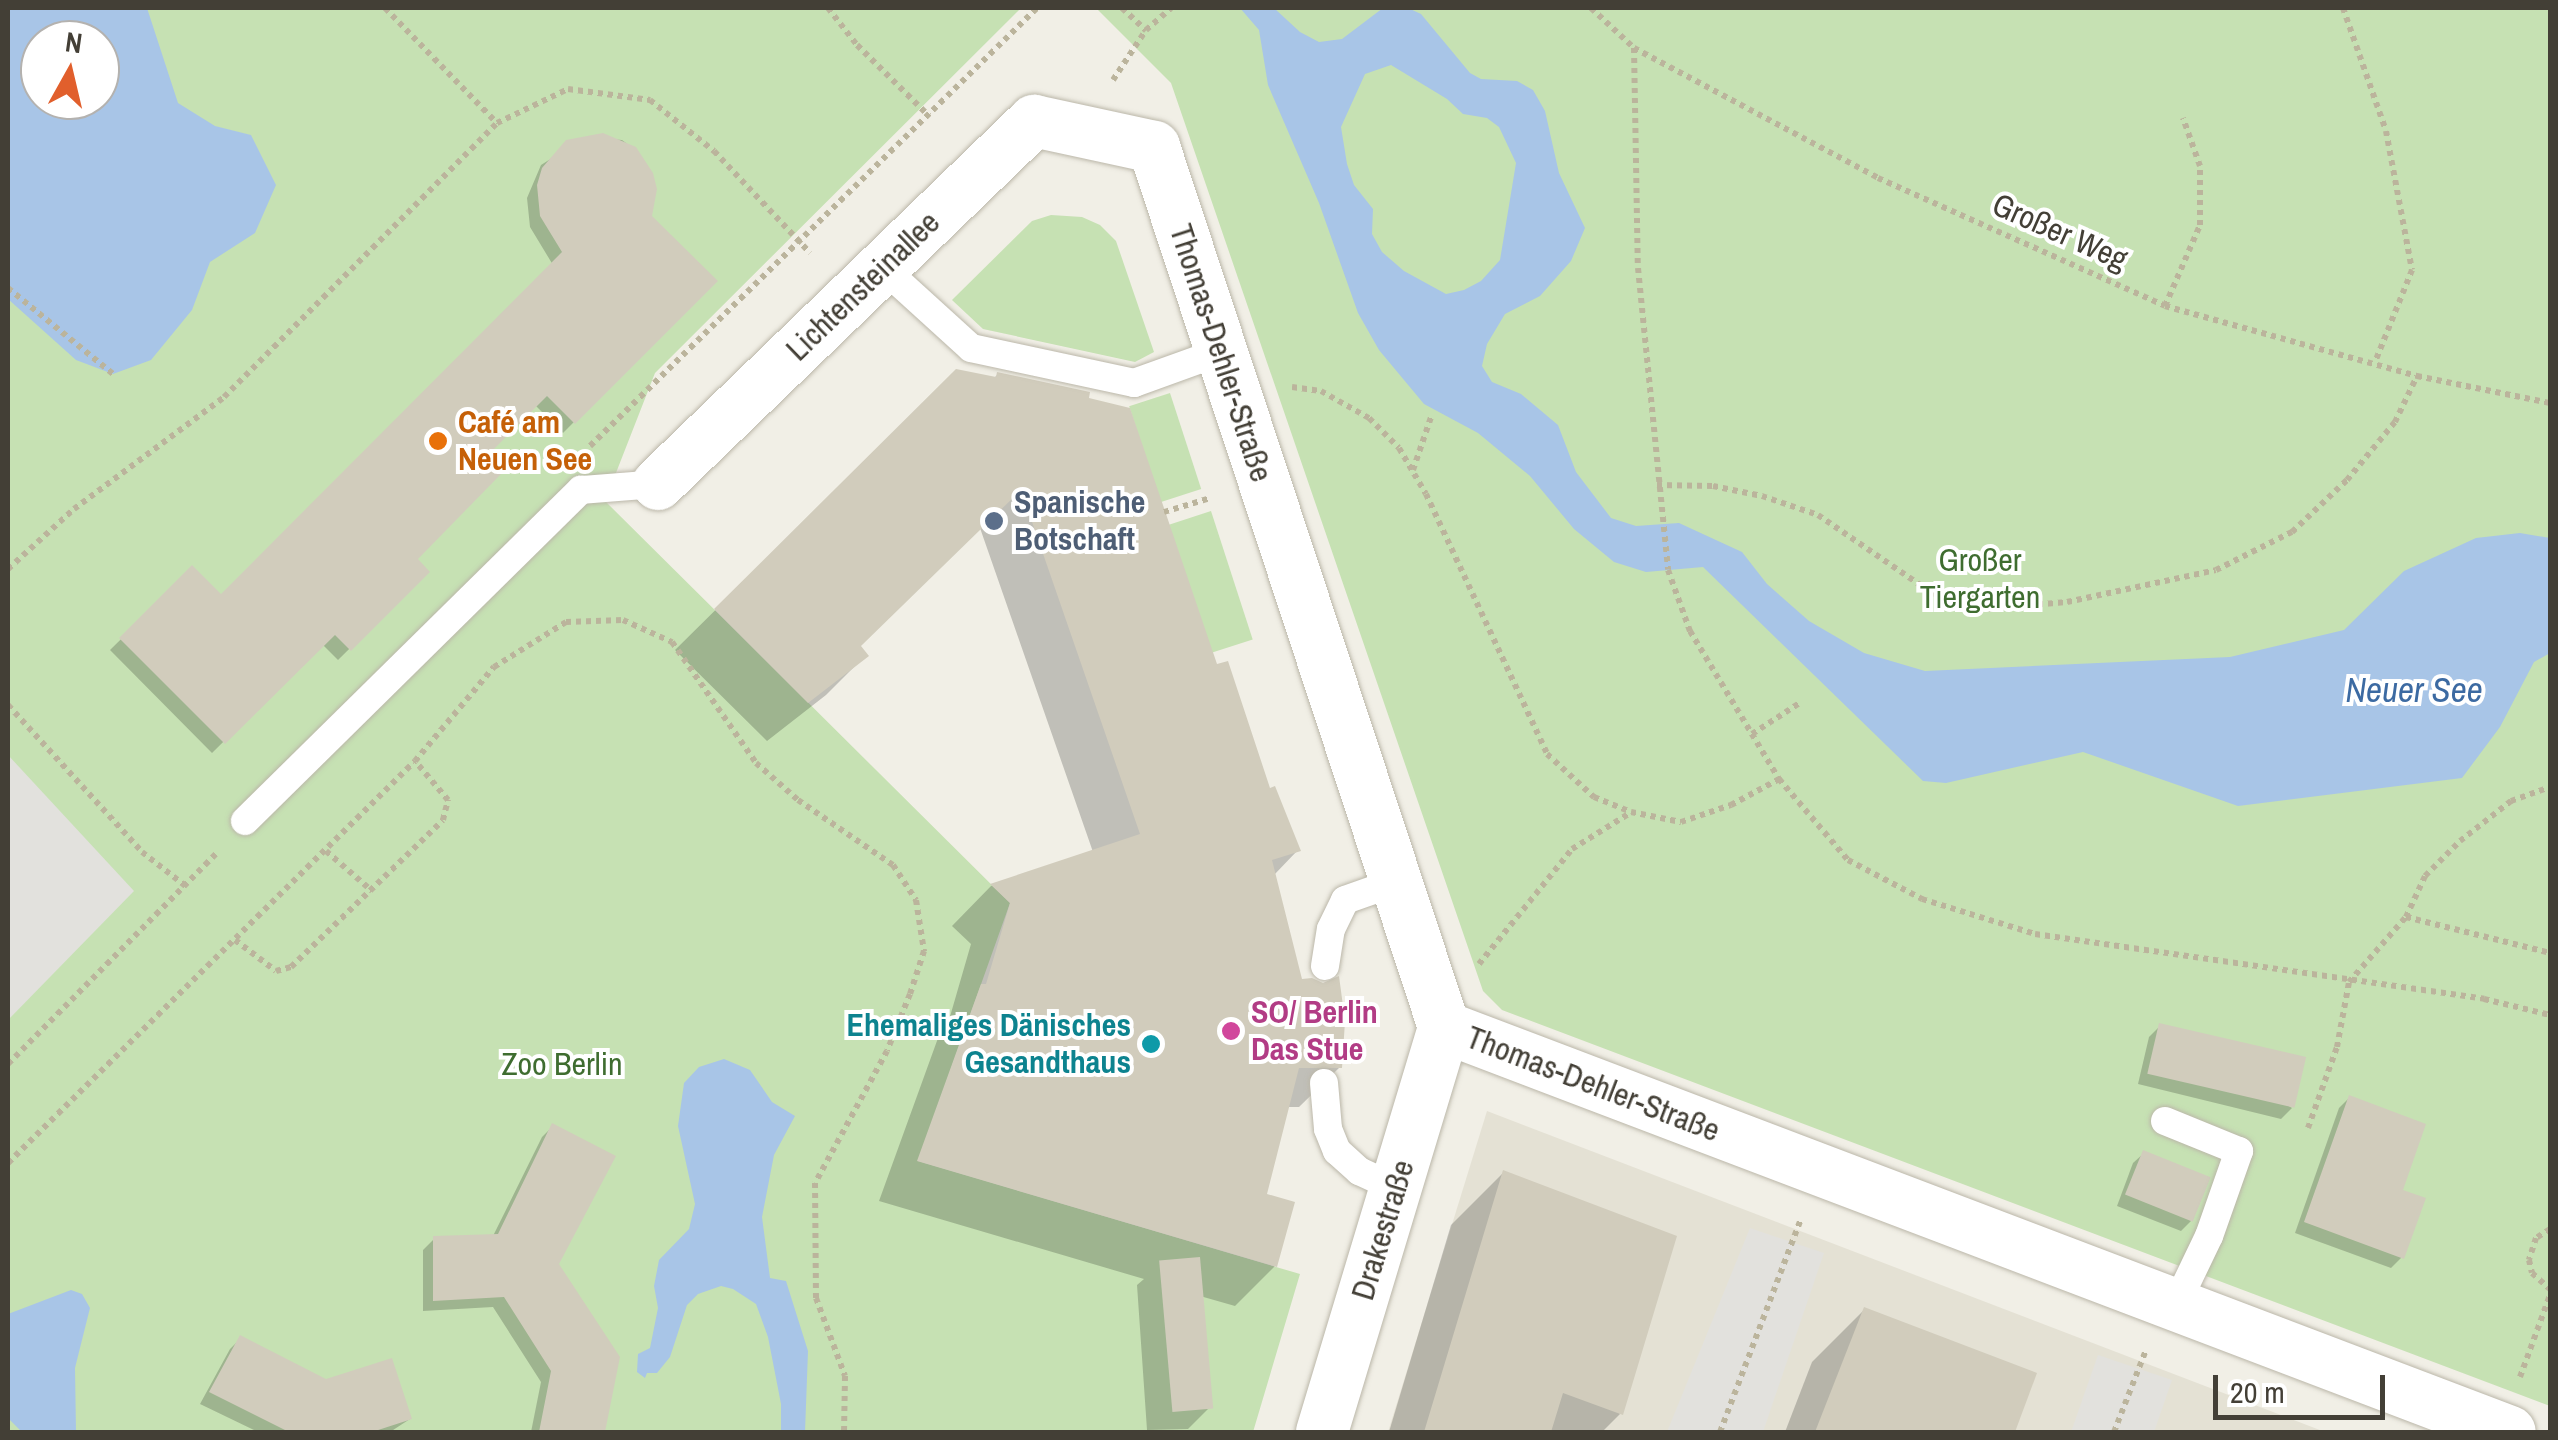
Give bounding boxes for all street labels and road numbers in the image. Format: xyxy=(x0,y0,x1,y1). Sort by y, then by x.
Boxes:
street label: Großer Weg xyxy=(1986,185,2134,279)
street label: Lichtensteinallee xyxy=(778,203,948,369)
street label: Thomas-Dehler-Straße xyxy=(1161,219,1281,487)
street label: Thomas-Dehler-Straße xyxy=(1461,1018,1725,1150)
street label: Drakestraße xyxy=(1344,1155,1422,1305)

